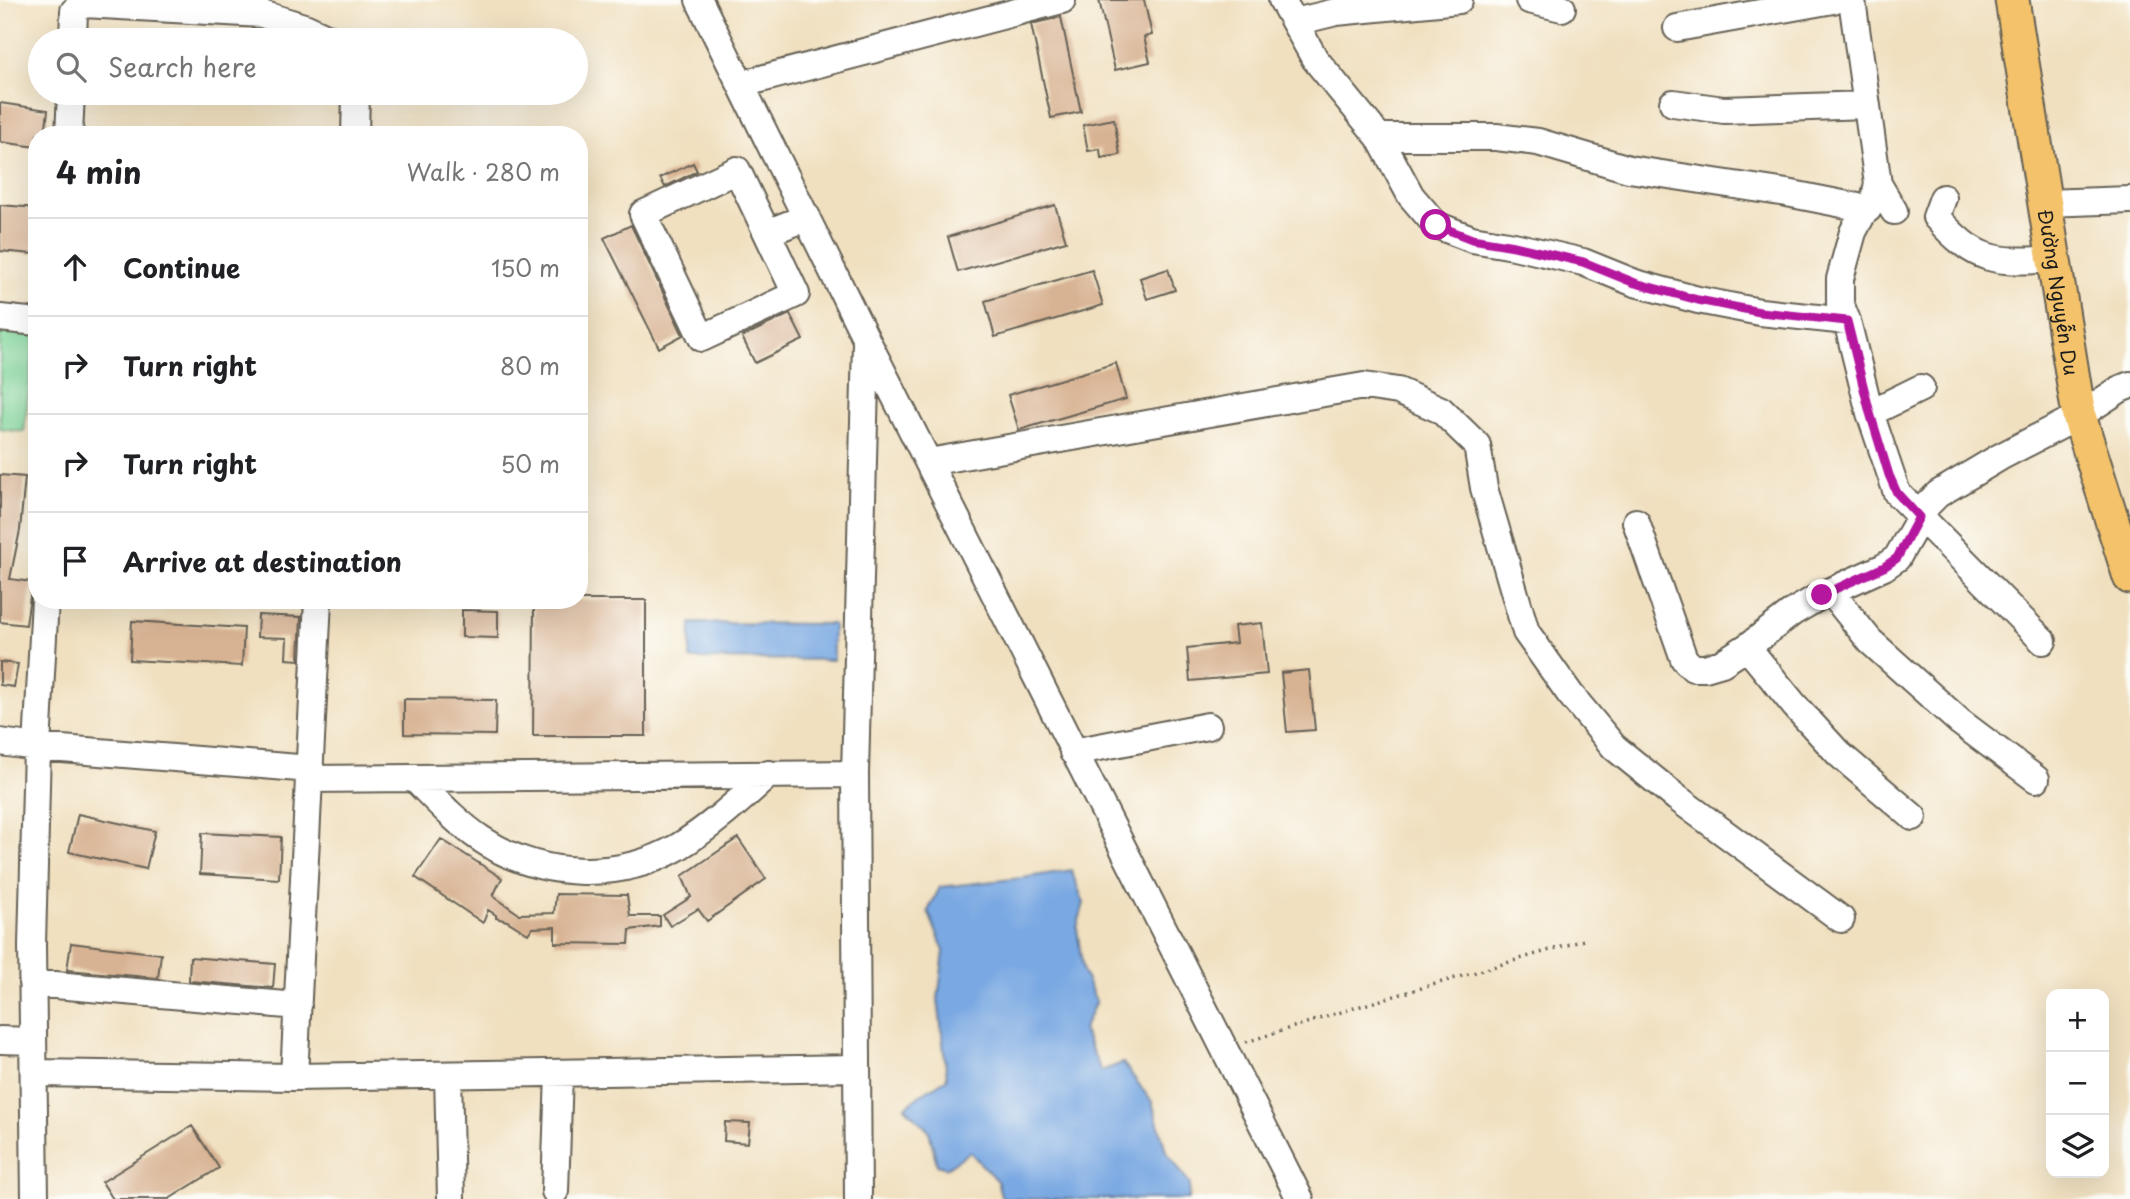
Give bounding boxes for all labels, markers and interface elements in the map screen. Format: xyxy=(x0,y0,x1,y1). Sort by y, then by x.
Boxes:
search box xyxy=(28,28,588,105)
text: Search here xyxy=(108,47,257,86)
icon: search xyxy=(52,48,90,86)
text: 4 min xyxy=(56,149,142,194)
text: Walk · 280 m xyxy=(407,154,560,189)
street label: Đường Nguyễn Du xyxy=(2032,207,2086,377)
route start xyxy=(1420,209,1451,240)
icon: ahead xyxy=(56,248,94,286)
text: Continue xyxy=(123,248,240,287)
text: 150 m xyxy=(491,250,560,285)
icon: right xyxy=(56,346,94,384)
text: Turn right xyxy=(123,346,257,385)
text: 80 m xyxy=(500,348,560,383)
icon: right xyxy=(56,444,94,482)
text: Turn right xyxy=(123,444,257,483)
text: 50 m xyxy=(500,446,560,481)
icon: arrive xyxy=(56,542,94,580)
text: Arrive at destination xyxy=(123,542,402,581)
route end xyxy=(1806,579,1837,610)
map controls xyxy=(2046,989,2109,1178)
button: + xyxy=(2046,989,2109,1052)
button: − xyxy=(2046,1052,2109,1115)
button: layers xyxy=(2046,1115,2109,1178)

